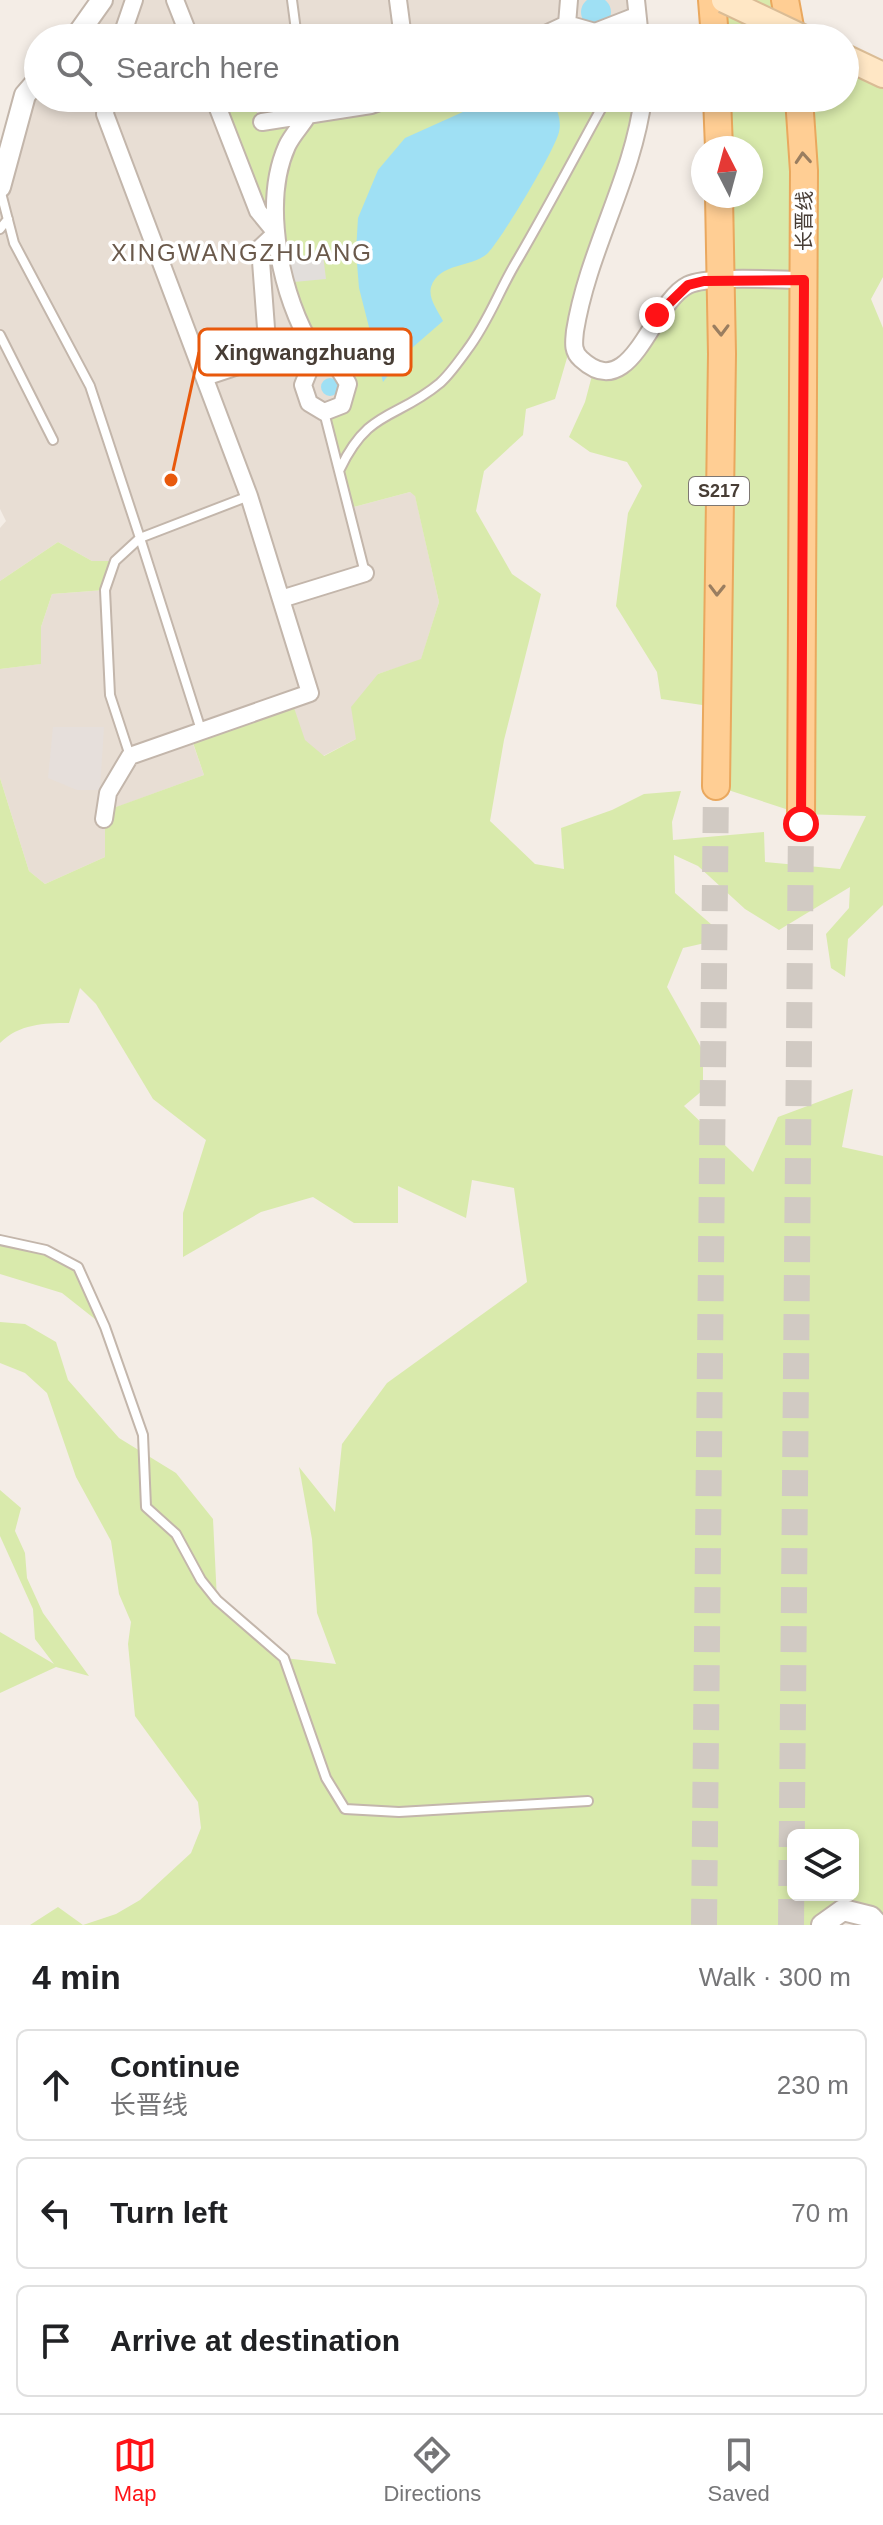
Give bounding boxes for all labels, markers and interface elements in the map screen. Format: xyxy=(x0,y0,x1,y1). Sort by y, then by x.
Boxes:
search box xyxy=(24,24,859,112)
icon: search xyxy=(52,46,96,90)
text: Search here xyxy=(116,51,279,84)
north arrow xyxy=(691,136,763,208)
one-way arrow xyxy=(795,151,812,164)
street label: 长晋线 xyxy=(793,191,815,251)
district label: XINGWANGZHUANG xyxy=(111,239,373,266)
route end xyxy=(639,297,675,333)
one-way arrow xyxy=(713,324,730,337)
callout: Xingwangzhuang xyxy=(199,329,411,375)
text: Xingwangzhuang xyxy=(215,340,395,365)
road number: S217 xyxy=(689,477,749,505)
one-way arrow xyxy=(708,584,726,597)
route start xyxy=(783,806,819,842)
map controls xyxy=(787,1829,859,1901)
button: layers xyxy=(787,1829,859,1901)
text: 4 min xyxy=(32,1958,121,1996)
text: Walk · 300 m xyxy=(699,1962,851,1992)
text: Continue xyxy=(110,2050,240,2083)
icon: ahead xyxy=(34,2063,78,2107)
text: 230 m xyxy=(777,2070,849,2100)
text: 长晋线 xyxy=(110,2090,188,2120)
icon: left xyxy=(34,2191,78,2235)
text: Turn left xyxy=(110,2196,228,2229)
text: 70 m xyxy=(791,2198,849,2228)
icon: arrive xyxy=(34,2319,78,2363)
text: Arrive at destination xyxy=(110,2324,400,2357)
tab: Map xyxy=(113,2433,157,2507)
tab: Directions xyxy=(383,2433,481,2507)
tab: Saved xyxy=(707,2433,770,2507)

